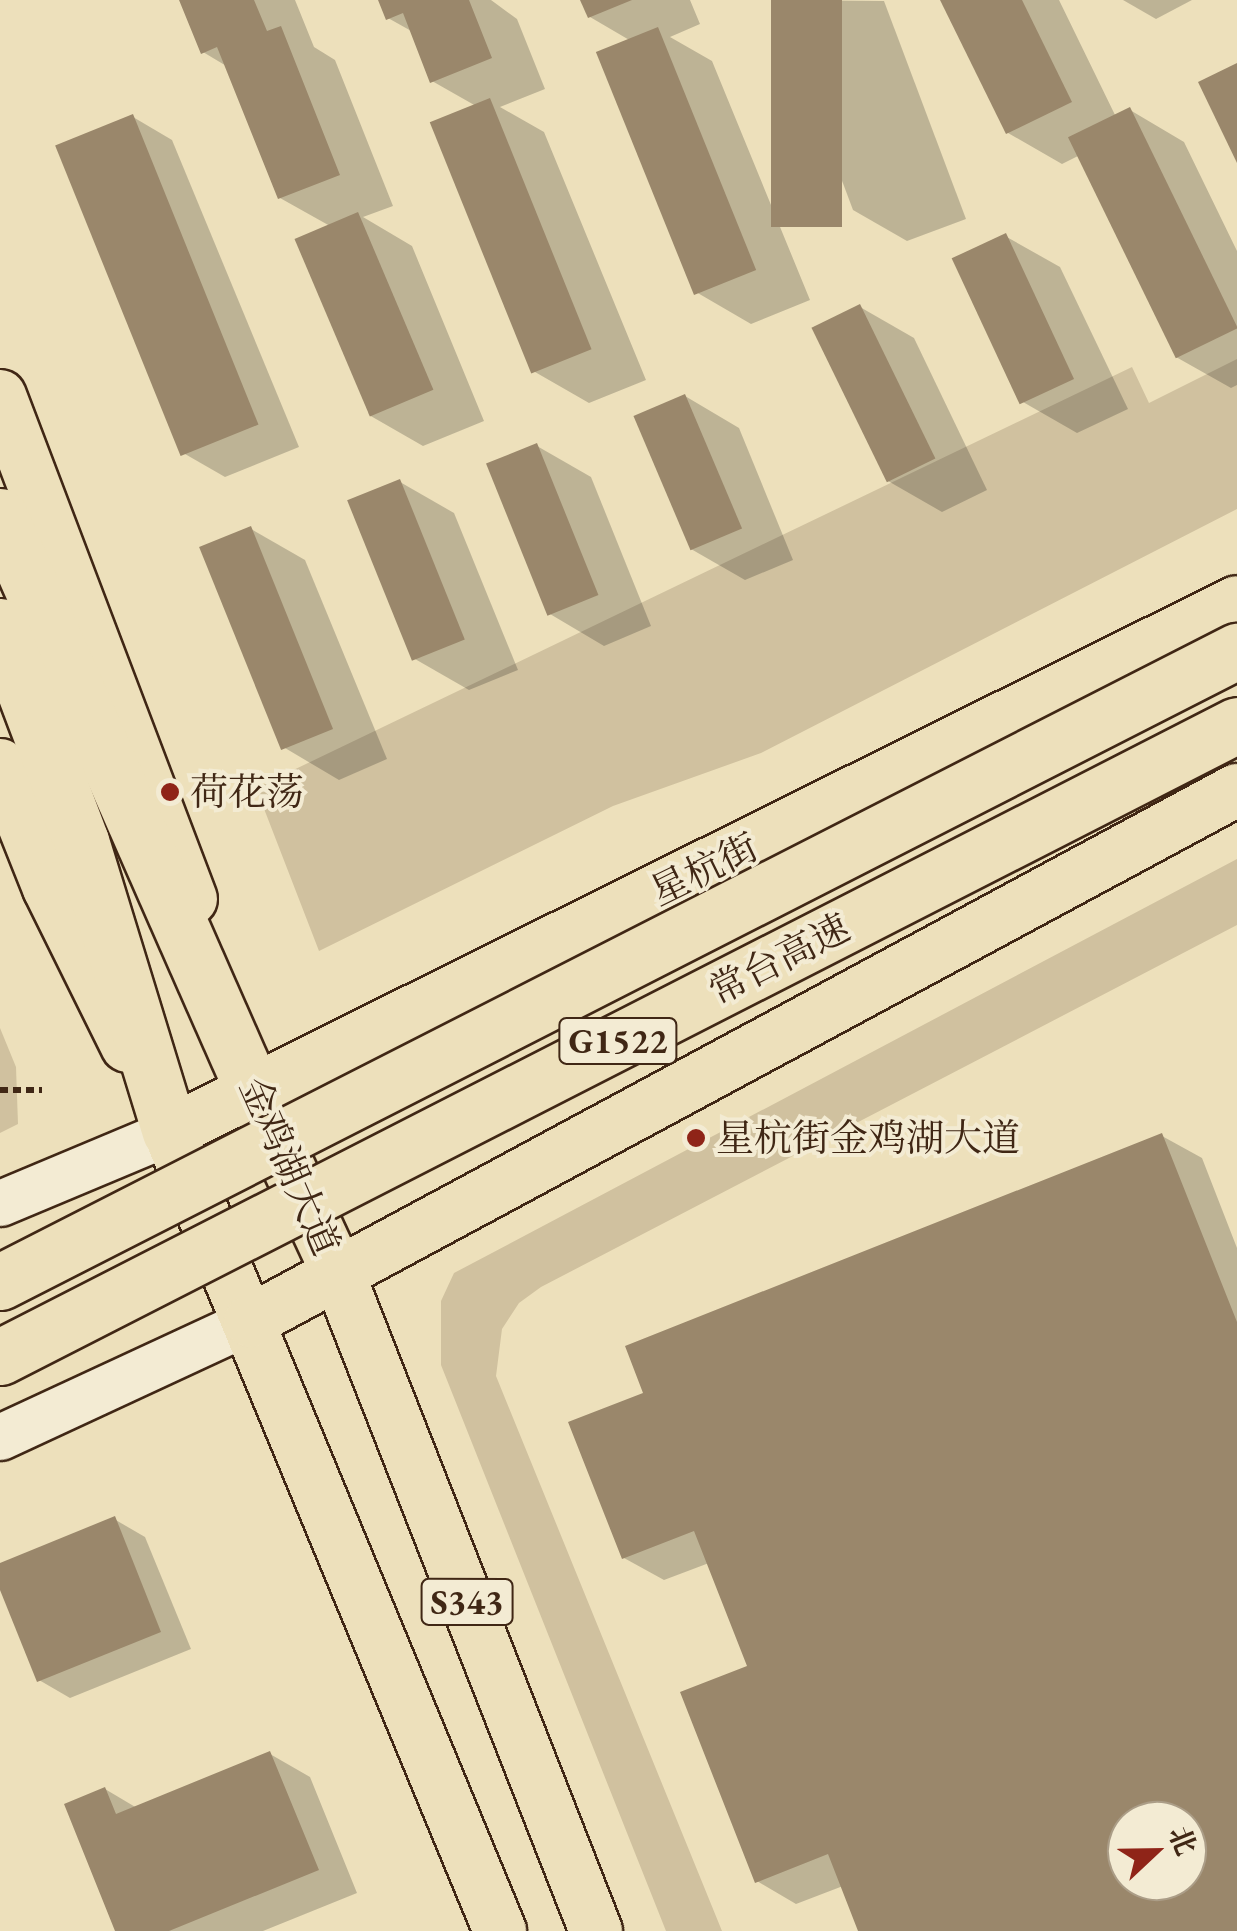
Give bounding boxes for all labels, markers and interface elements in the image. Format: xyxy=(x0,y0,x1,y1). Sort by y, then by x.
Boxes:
place label: 荷花荡 xyxy=(190,769,304,815)
marker: 荷花荡 xyxy=(159,781,181,803)
street label: 星杭街 xyxy=(643,824,765,914)
street label: 常台高速 xyxy=(701,904,857,1014)
road number: G1522 xyxy=(558,1011,678,1071)
street label: 金鸡湖大道 xyxy=(231,1070,349,1262)
place label: 星杭街金鸡湖大道 xyxy=(716,1115,1020,1161)
marker: 星杭街金鸡湖大道 xyxy=(685,1127,707,1149)
road number: S343 xyxy=(420,1572,514,1632)
north arrow xyxy=(1107,1801,1207,1901)
text: 北 xyxy=(1161,1821,1205,1860)

